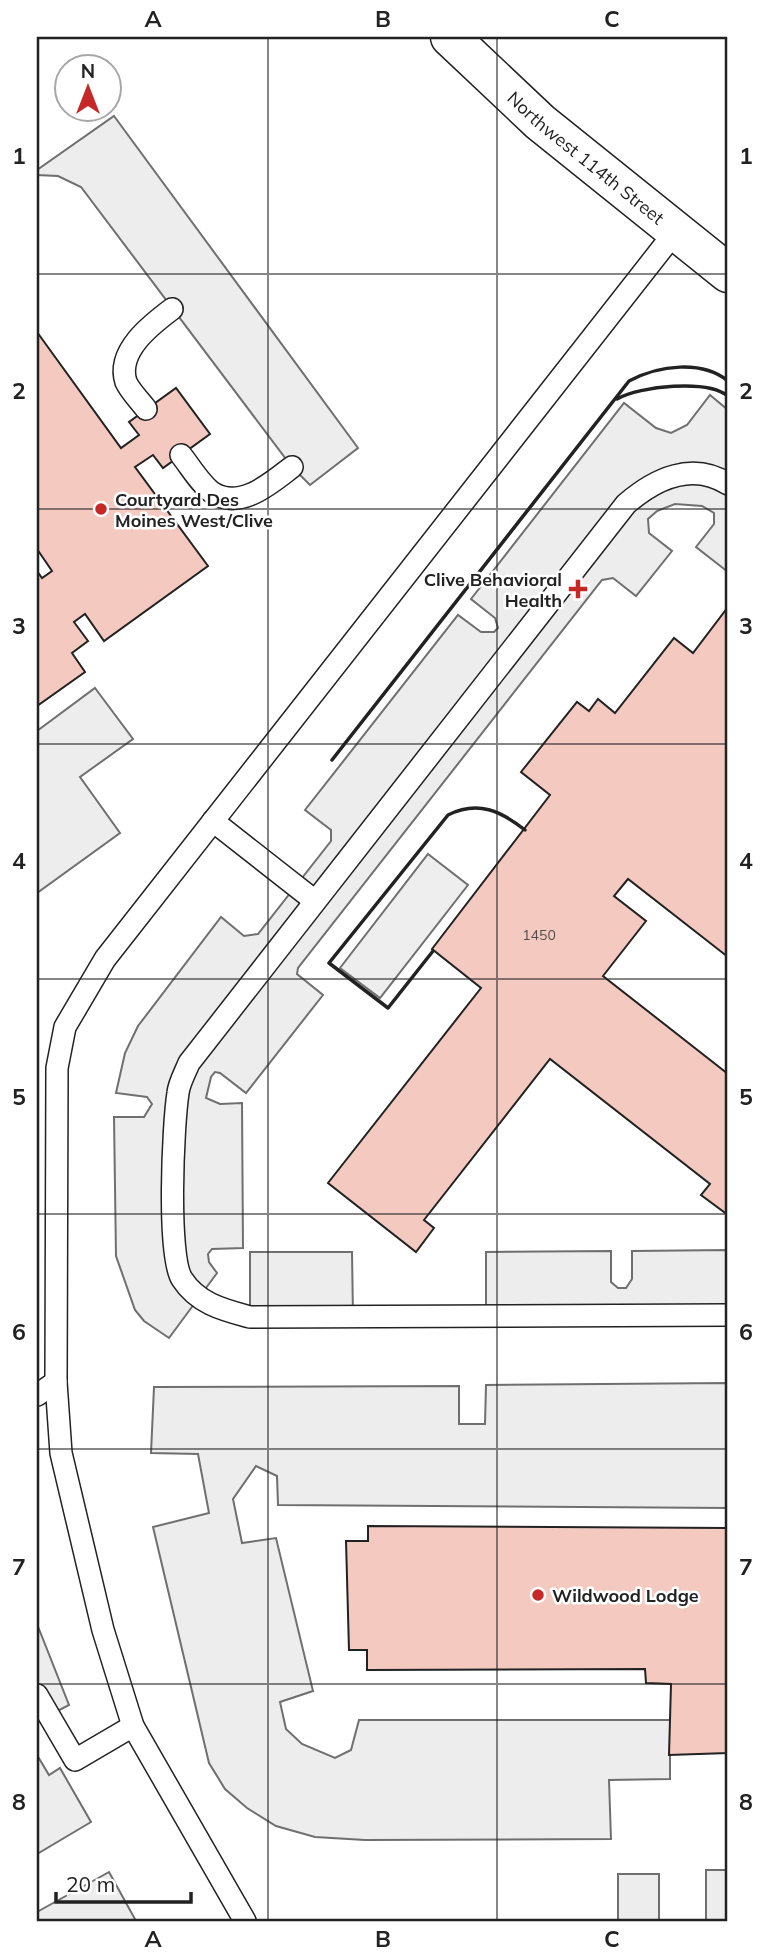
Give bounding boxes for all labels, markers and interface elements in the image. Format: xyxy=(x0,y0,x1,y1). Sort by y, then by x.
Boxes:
text: A xyxy=(144,4,162,33)
text: B xyxy=(375,4,391,33)
text: C xyxy=(604,4,620,33)
north arrow xyxy=(52,52,122,122)
text: N xyxy=(81,59,95,83)
street label: Northwest 114th Street xyxy=(503,86,669,229)
text: 1 xyxy=(12,141,26,170)
text: 1 xyxy=(739,141,753,170)
text: 2 xyxy=(12,376,26,405)
text: 2 xyxy=(739,376,753,405)
place label: Courtyard Des Moines West/Clive xyxy=(115,488,273,532)
marker: Courtyard Des Moines West/Clive xyxy=(93,501,109,517)
place label: Clive Behavioral Health xyxy=(424,568,562,612)
marker: Clive Behavioral Health xyxy=(568,579,588,599)
text: 3 xyxy=(12,611,26,640)
text: 3 xyxy=(739,611,753,640)
text: 4 xyxy=(12,846,26,875)
text: 4 xyxy=(739,846,753,875)
house number: 1450 xyxy=(522,926,556,944)
text: 5 xyxy=(12,1082,26,1111)
text: 5 xyxy=(739,1082,753,1111)
text: 6 xyxy=(12,1317,26,1346)
text: 6 xyxy=(739,1317,753,1346)
text: 7 xyxy=(12,1552,26,1581)
text: 7 xyxy=(739,1552,753,1581)
place label: Wildwood Lodge xyxy=(552,1584,699,1607)
marker: Wildwood Lodge xyxy=(530,1587,546,1603)
text: 8 xyxy=(12,1787,26,1816)
text: 8 xyxy=(739,1787,753,1816)
scale bar xyxy=(56,1860,191,1904)
text: 20 m xyxy=(66,1871,115,1897)
text: A xyxy=(144,1924,162,1953)
text: B xyxy=(375,1924,391,1953)
text: C xyxy=(604,1924,620,1953)

